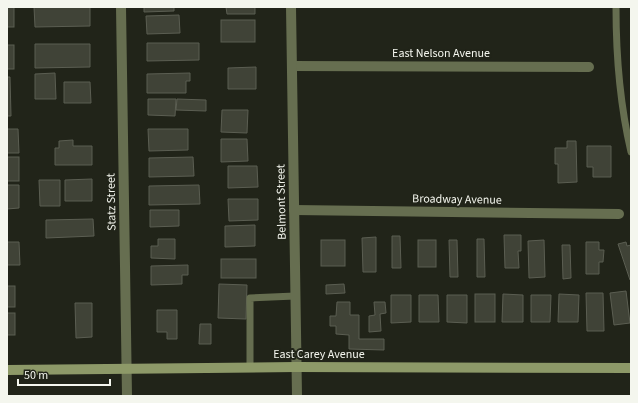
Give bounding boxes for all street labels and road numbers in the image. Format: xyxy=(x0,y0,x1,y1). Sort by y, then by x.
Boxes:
street label: East Nelson Avenue xyxy=(392,45,490,62)
street label: Belmont Street xyxy=(272,164,291,240)
street label: Statz Street xyxy=(103,173,120,231)
street label: Broadway Avenue xyxy=(412,190,502,209)
street label: East Carey Avenue xyxy=(273,346,365,363)

